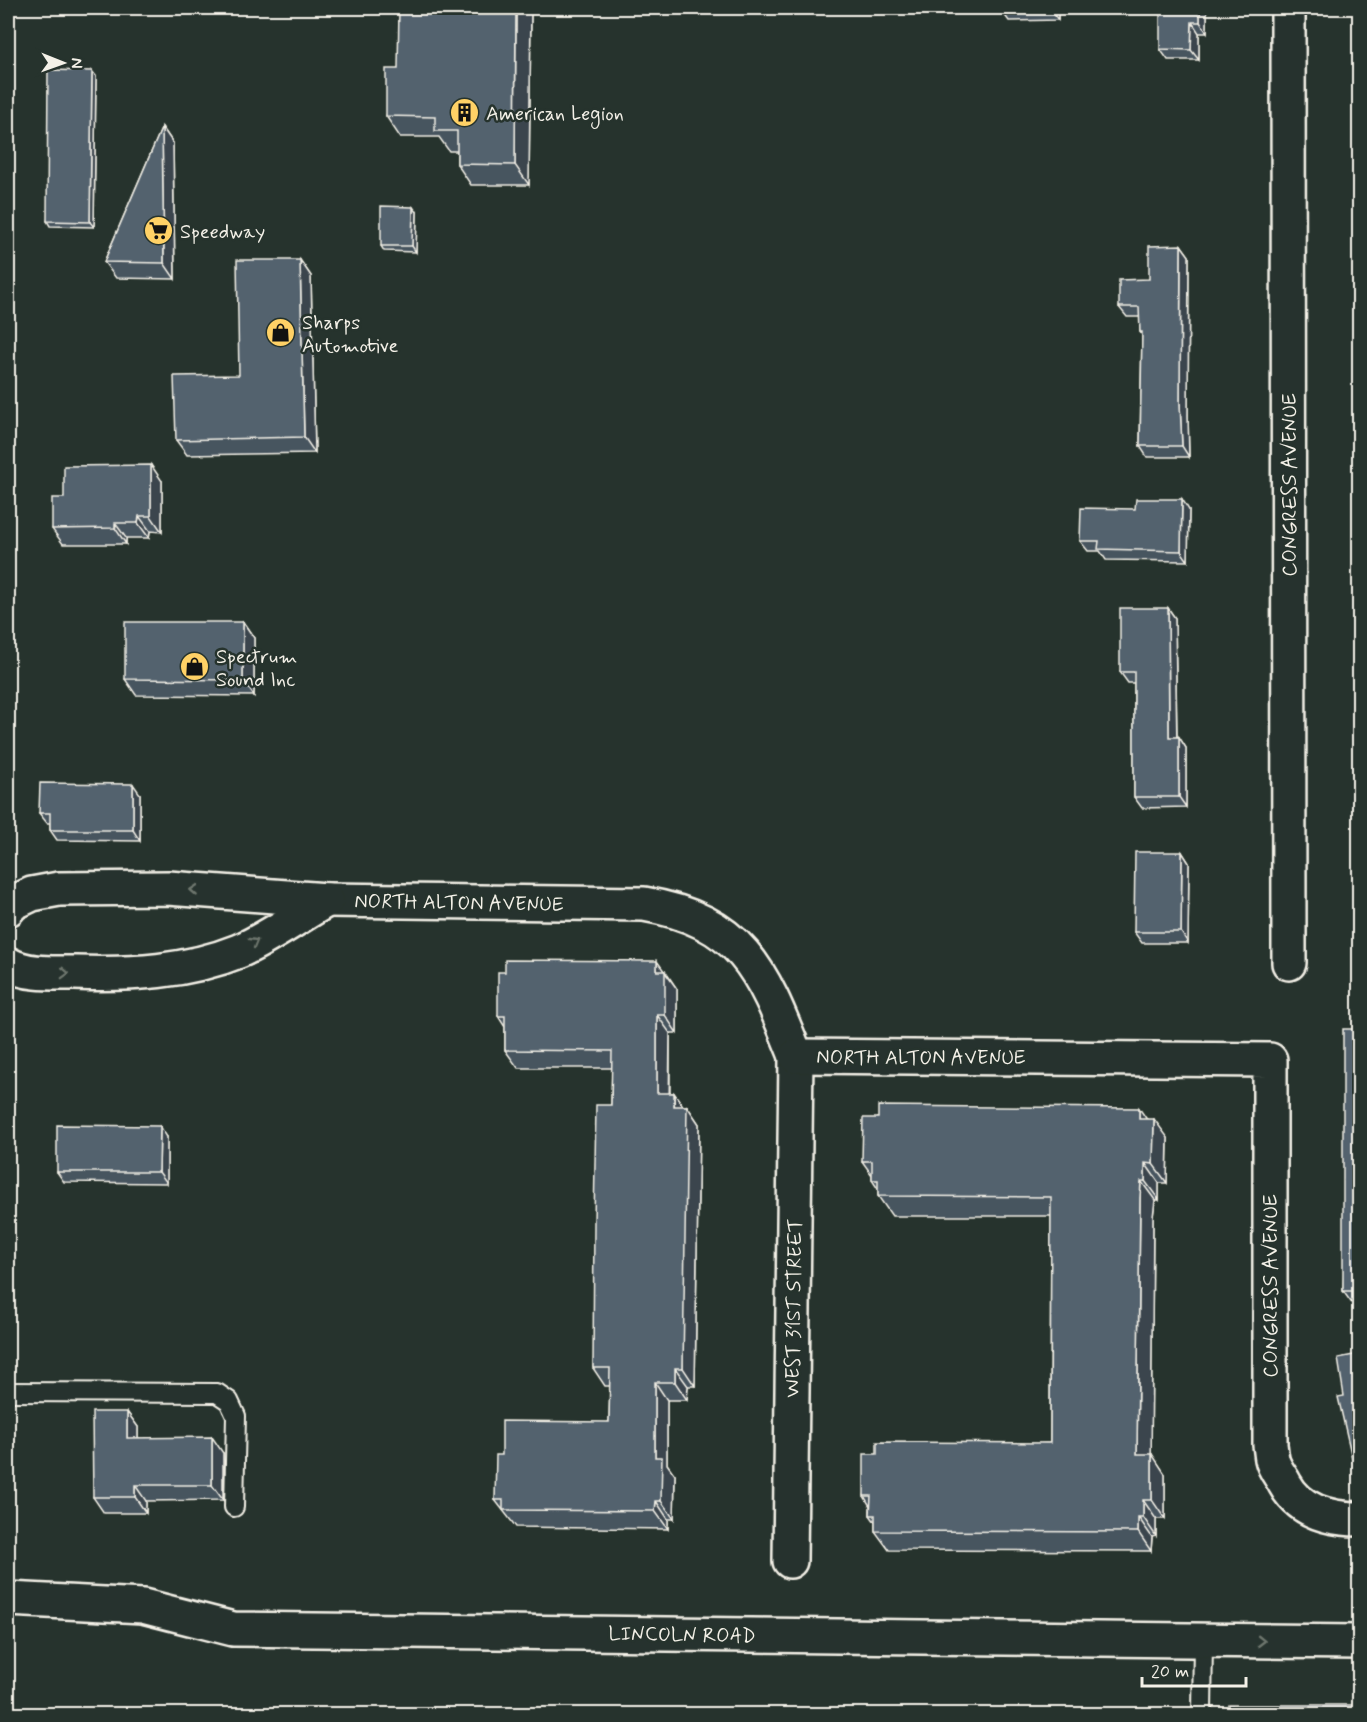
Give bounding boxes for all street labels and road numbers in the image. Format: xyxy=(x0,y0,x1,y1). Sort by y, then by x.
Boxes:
street label: CONGRESS AVENUE xyxy=(1277,393,1304,577)
street label: NORTH ALTON AVENUE xyxy=(354,888,564,919)
street label: NORTH ALTON AVENUE xyxy=(816,1045,1026,1072)
street label: CONGRESS AVENUE xyxy=(1258,1194,1285,1378)
street label: WEST 31ST STREET xyxy=(779,1218,810,1398)
street label: LINCOLN ROAD xyxy=(608,1621,756,1650)

